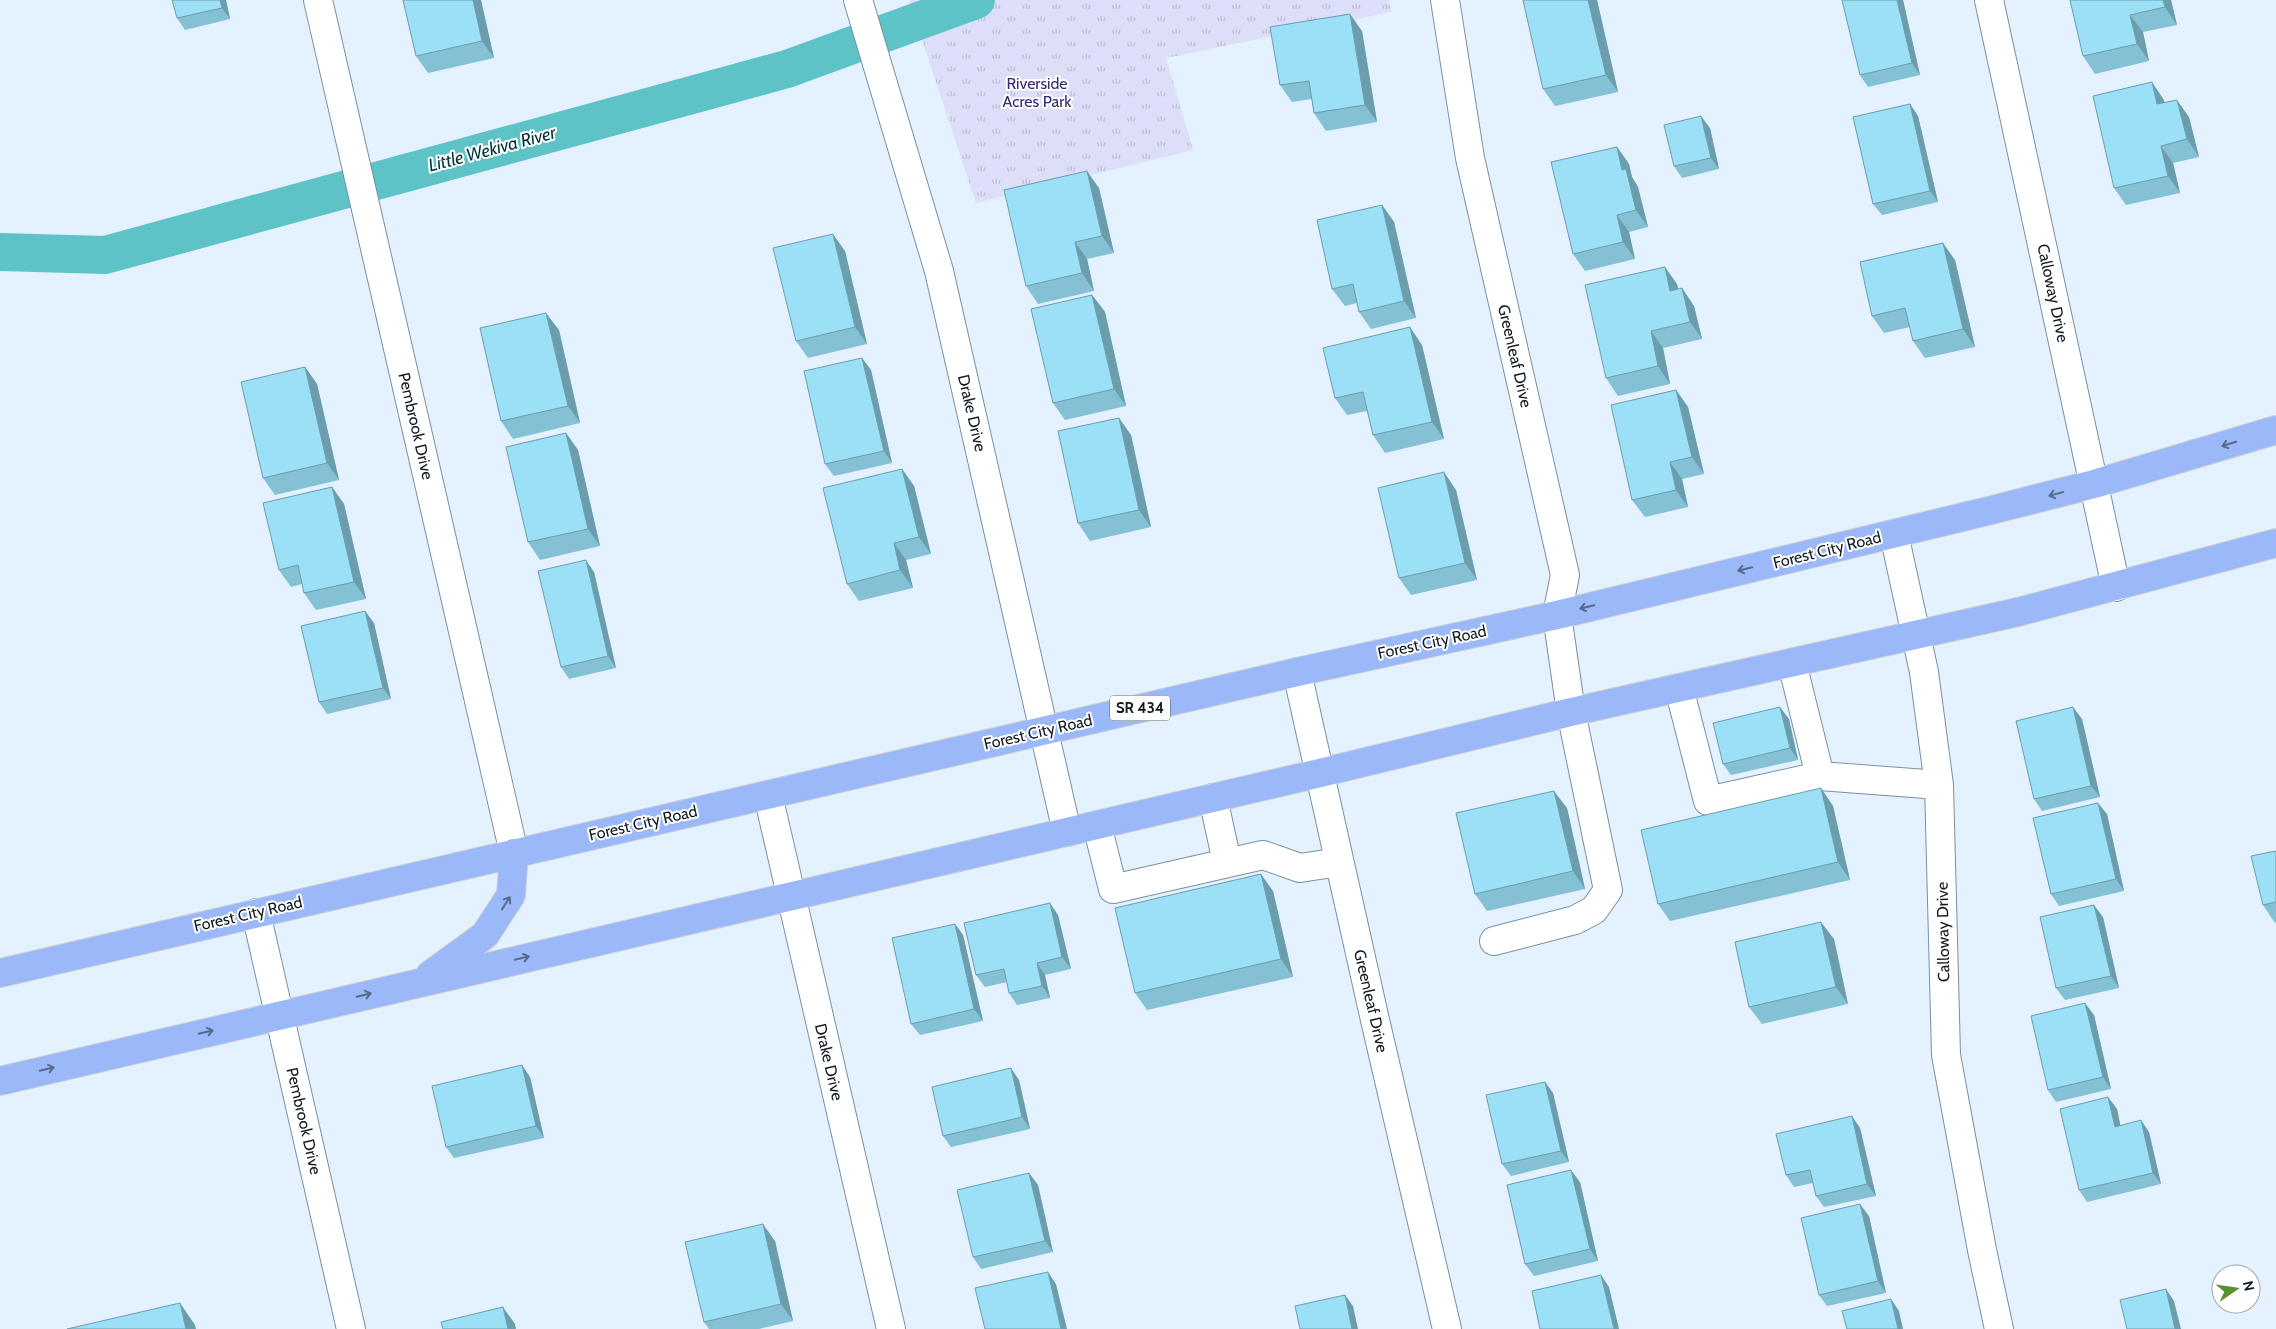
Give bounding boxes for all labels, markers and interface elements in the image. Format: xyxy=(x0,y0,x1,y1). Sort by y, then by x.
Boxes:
park label: Riverside Acres Park xyxy=(1002,74,1072,111)
water label: Little Wekiva River xyxy=(426,121,560,177)
street label: Calloway Drive xyxy=(2033,242,2073,344)
street label: Greenleaf Drive xyxy=(1494,303,1536,409)
street label: Pembrook Drive xyxy=(394,371,438,481)
street label: Drake Drive xyxy=(954,373,990,453)
one-way arrow xyxy=(2222,440,2238,450)
one-way arrow xyxy=(2049,489,2065,499)
street label: Forest City Road xyxy=(1771,527,1883,573)
one-way arrow xyxy=(1738,565,1754,575)
one-way arrow xyxy=(1580,603,1596,612)
street label: Forest City Road xyxy=(1376,621,1488,663)
road number: SR 434 xyxy=(1110,696,1170,720)
street label: Forest City Road xyxy=(982,710,1094,754)
street label: Forest City Road xyxy=(587,801,699,845)
street label: Calloway Drive xyxy=(1933,882,1953,982)
street label: Forest City Road xyxy=(192,892,304,936)
one-way arrow xyxy=(501,896,511,910)
street label: Greenleaf Drive xyxy=(1350,948,1392,1054)
one-way arrow xyxy=(514,953,530,962)
one-way arrow xyxy=(355,990,371,999)
street label: Drake Drive xyxy=(811,1022,847,1102)
one-way arrow xyxy=(197,1027,213,1036)
one-way arrow xyxy=(39,1064,55,1073)
street label: Pembrook Drive xyxy=(282,1066,326,1176)
north arrow xyxy=(2211,1264,2261,1314)
text: N xyxy=(2239,1279,2259,1293)

